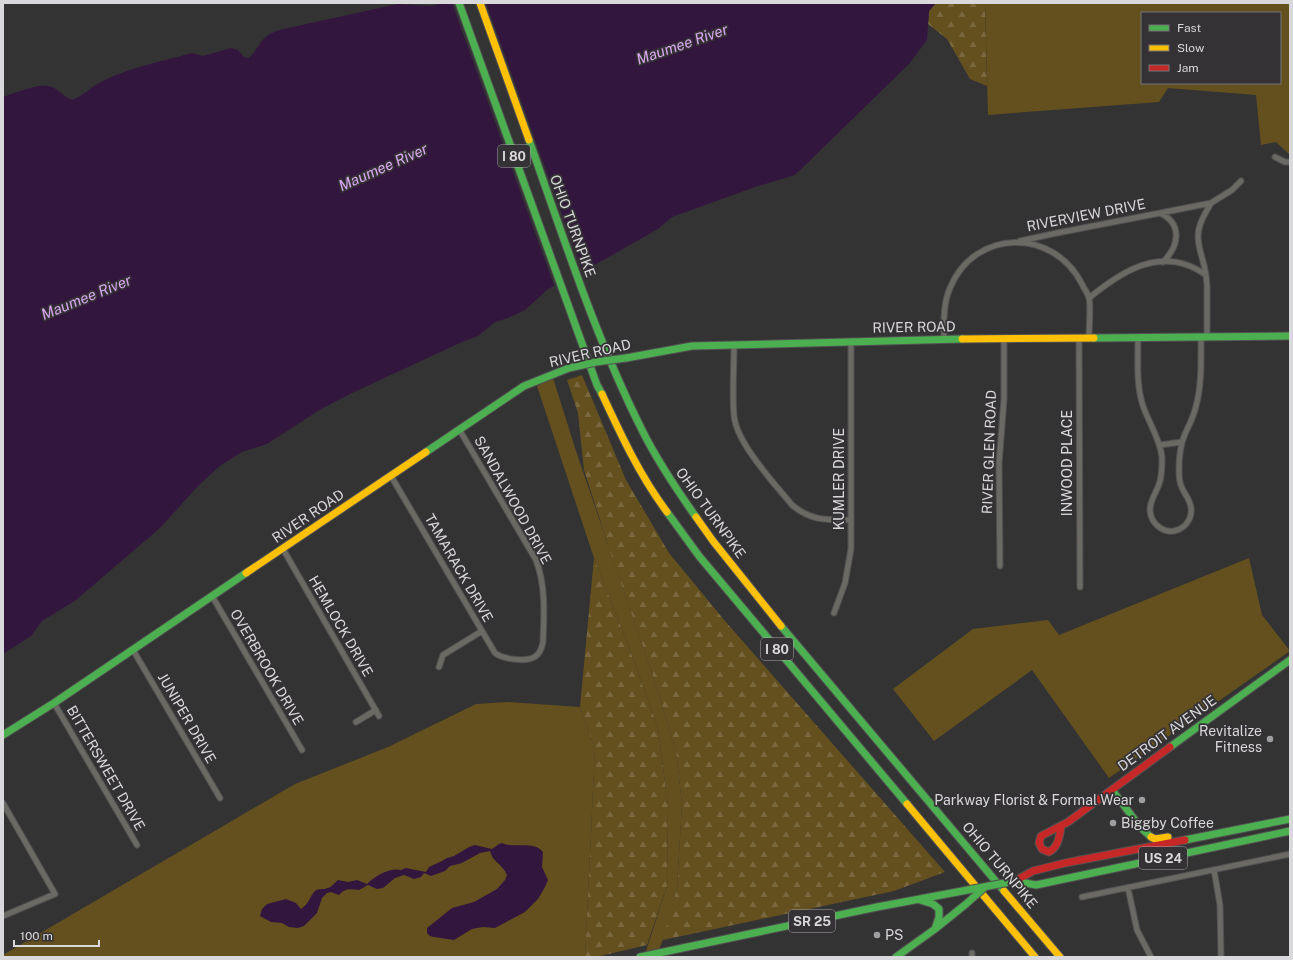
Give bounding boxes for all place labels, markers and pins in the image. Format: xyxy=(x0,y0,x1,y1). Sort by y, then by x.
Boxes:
place label: Revitalize Fitness xyxy=(1199,723,1262,755)
marker: Revitalize Fitness xyxy=(1265,734,1275,744)
place label: Parkway Florist & Formal Wear xyxy=(934,792,1134,808)
marker: Parkway Florist & Formal Wear xyxy=(1137,795,1147,805)
place label: Biggby Coffee xyxy=(1121,815,1214,831)
marker: Biggby Coffee xyxy=(1108,818,1118,828)
place label: PS xyxy=(885,927,903,943)
marker: PS xyxy=(872,930,882,940)

